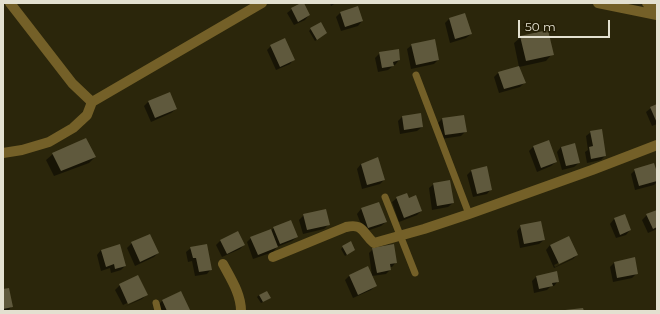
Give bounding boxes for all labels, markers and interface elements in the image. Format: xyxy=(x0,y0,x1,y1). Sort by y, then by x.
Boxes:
scale bar xyxy=(520,12,612,38)
text: 50 m xyxy=(525,19,556,34)

